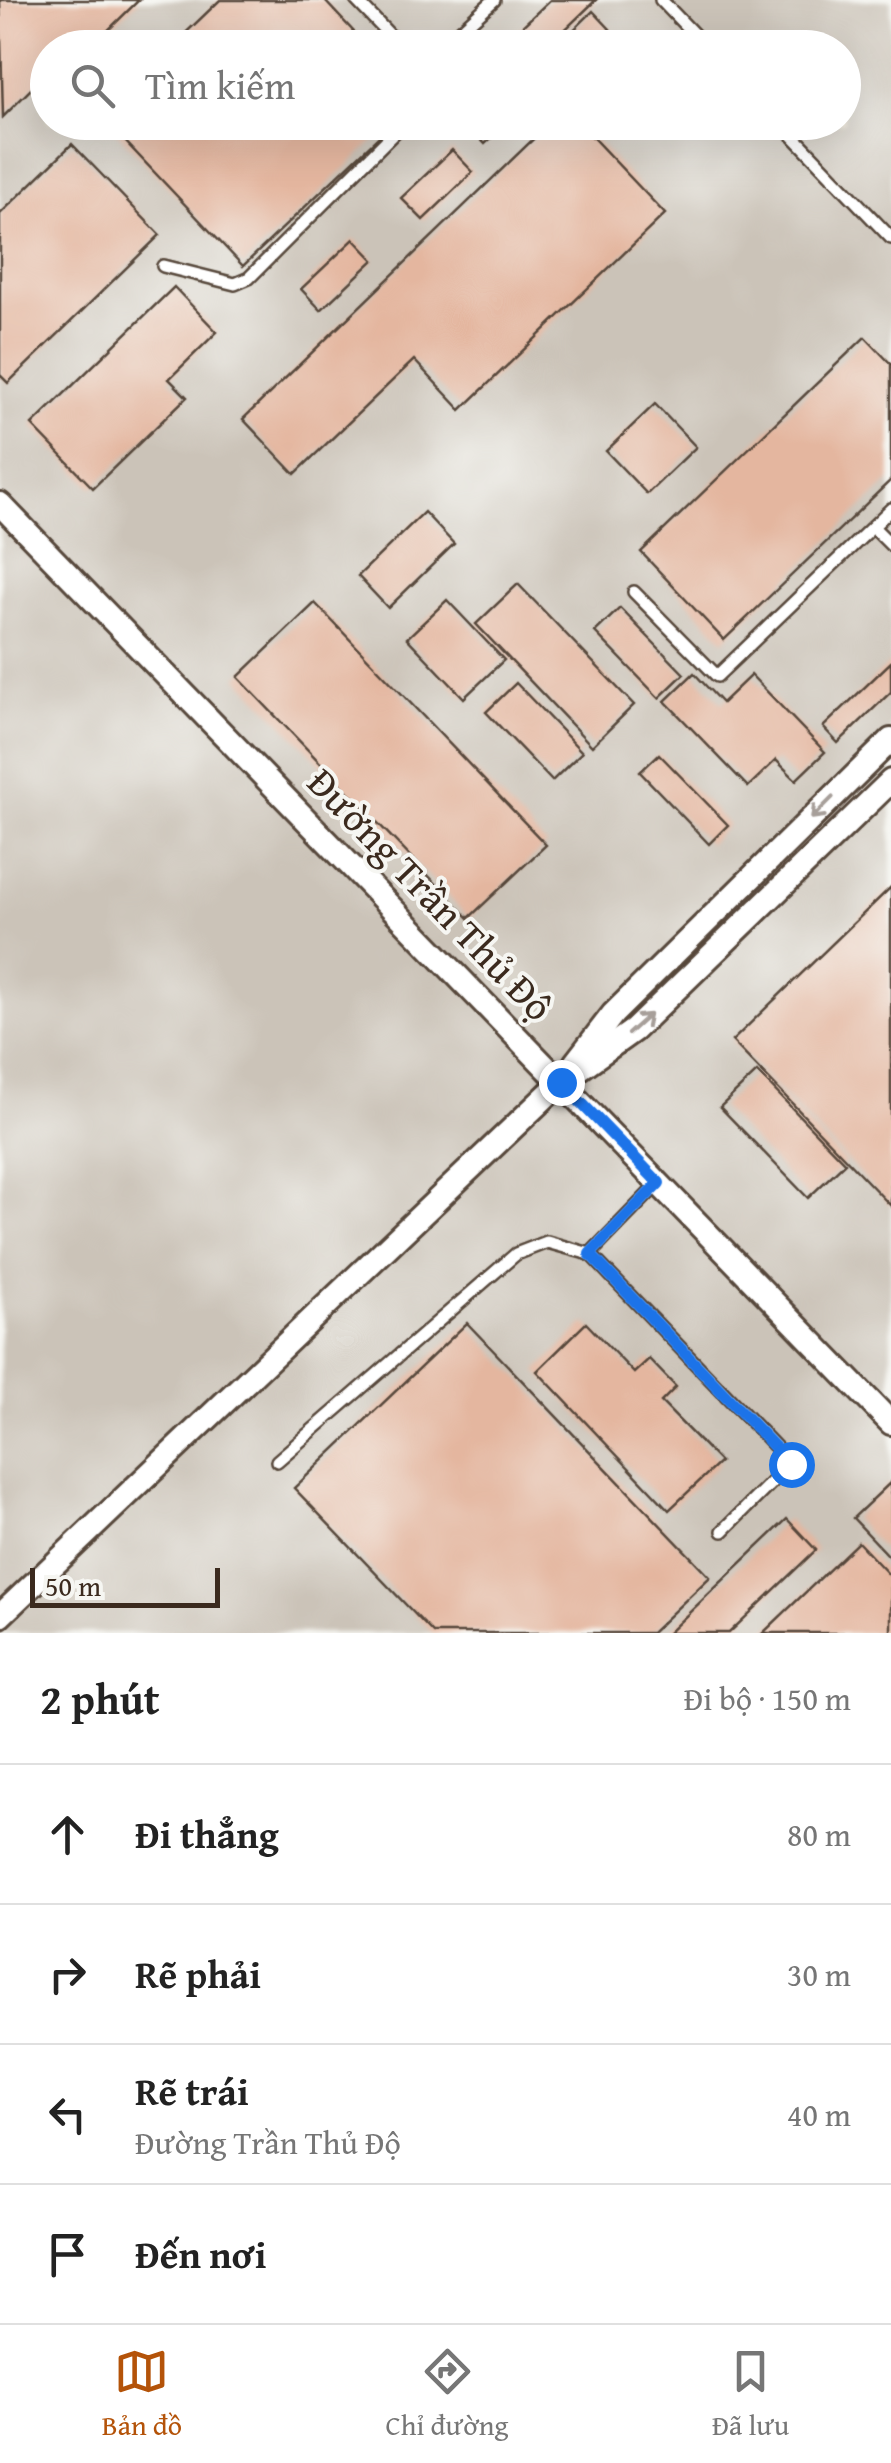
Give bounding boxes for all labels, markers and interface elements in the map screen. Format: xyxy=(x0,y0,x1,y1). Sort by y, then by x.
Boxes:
search box xyxy=(30,30,861,140)
text: Tìm kiếm xyxy=(145,57,295,113)
icon: search xyxy=(65,58,120,113)
street label: Đường Trần Thủ Độ xyxy=(294,754,568,1034)
one-way arrow xyxy=(810,796,834,820)
one-way arrow xyxy=(626,1013,651,1036)
route end xyxy=(539,1060,585,1106)
route start xyxy=(769,1442,815,1488)
scale bar xyxy=(30,1563,220,1608)
text: 50 m xyxy=(45,1565,101,1606)
text: 2 phút xyxy=(40,1668,160,1729)
text: Đi bộ · 150 m xyxy=(684,1675,851,1722)
text: Đi thẳng xyxy=(135,1806,279,1862)
icon: ahead xyxy=(40,1807,95,1862)
text: 80 m xyxy=(787,1811,851,1858)
text: Rẽ phải xyxy=(135,1946,261,2002)
icon: right xyxy=(40,1947,95,2002)
text: 30 m xyxy=(787,1951,851,1998)
text: Rẽ trái xyxy=(135,2063,249,2119)
icon: left xyxy=(40,2087,95,2142)
text: 40 m xyxy=(787,2091,851,2138)
text: Đường Trần Thủ Độ xyxy=(135,2119,401,2166)
text: Đến nơi xyxy=(135,2226,266,2282)
icon: arrive xyxy=(40,2227,95,2282)
tab: Bản đồ xyxy=(102,2344,182,2445)
tab: Chỉ đường xyxy=(386,2344,508,2445)
tab: Đã lưu xyxy=(712,2344,789,2445)

